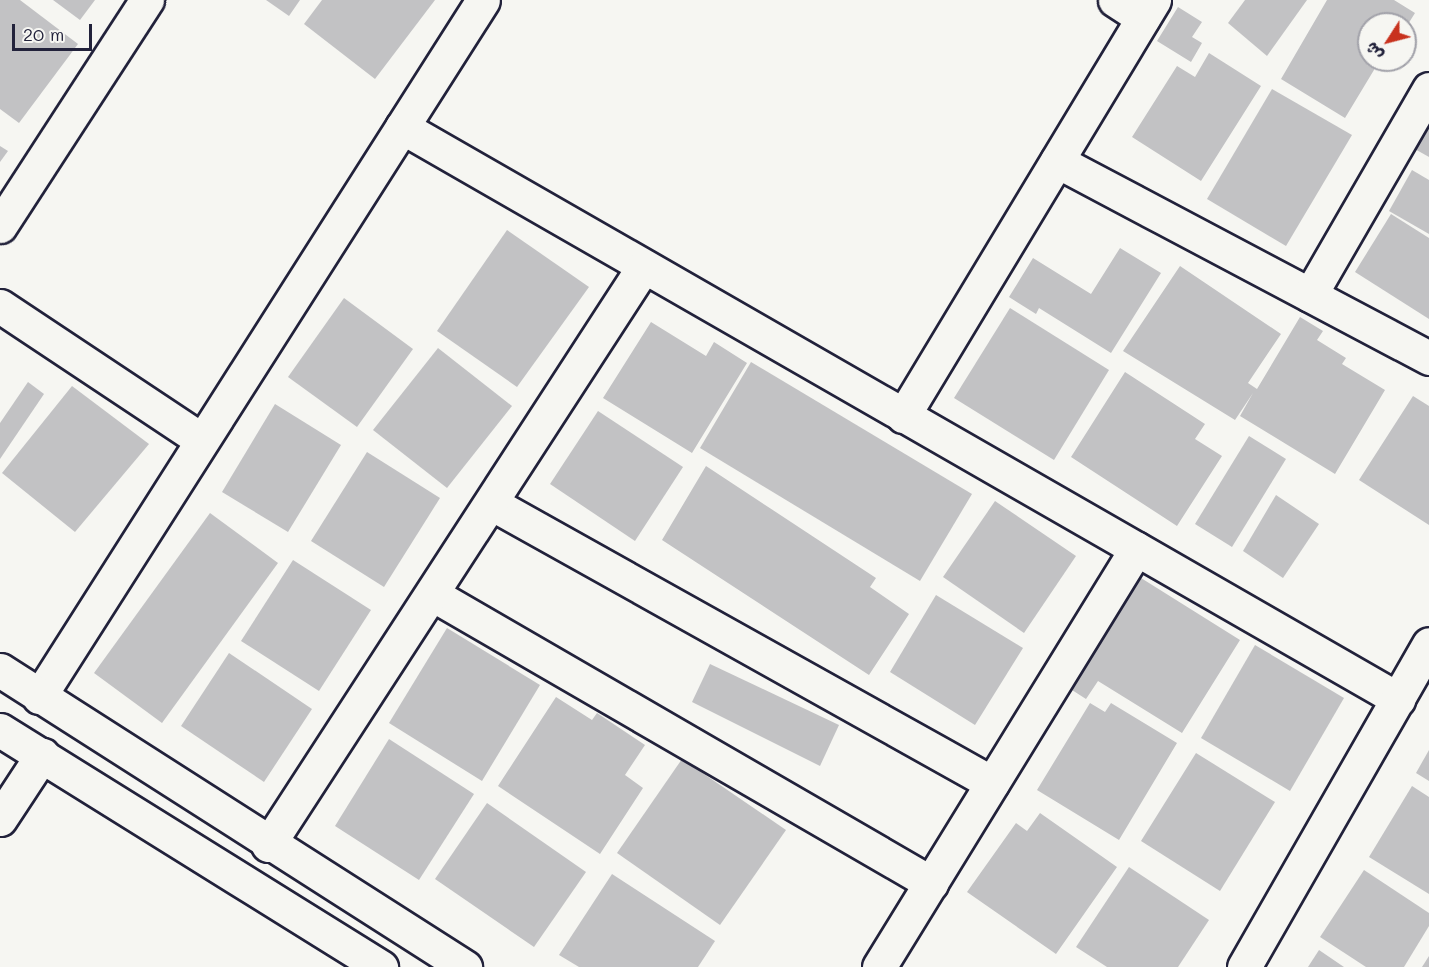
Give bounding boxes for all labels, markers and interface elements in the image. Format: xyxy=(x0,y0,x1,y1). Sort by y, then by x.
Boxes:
scale bar xyxy=(15,12,94,50)
north arrow xyxy=(1357,12,1417,72)
text: 20 m xyxy=(23,22,64,46)
text: ش xyxy=(1360,38,1387,65)

